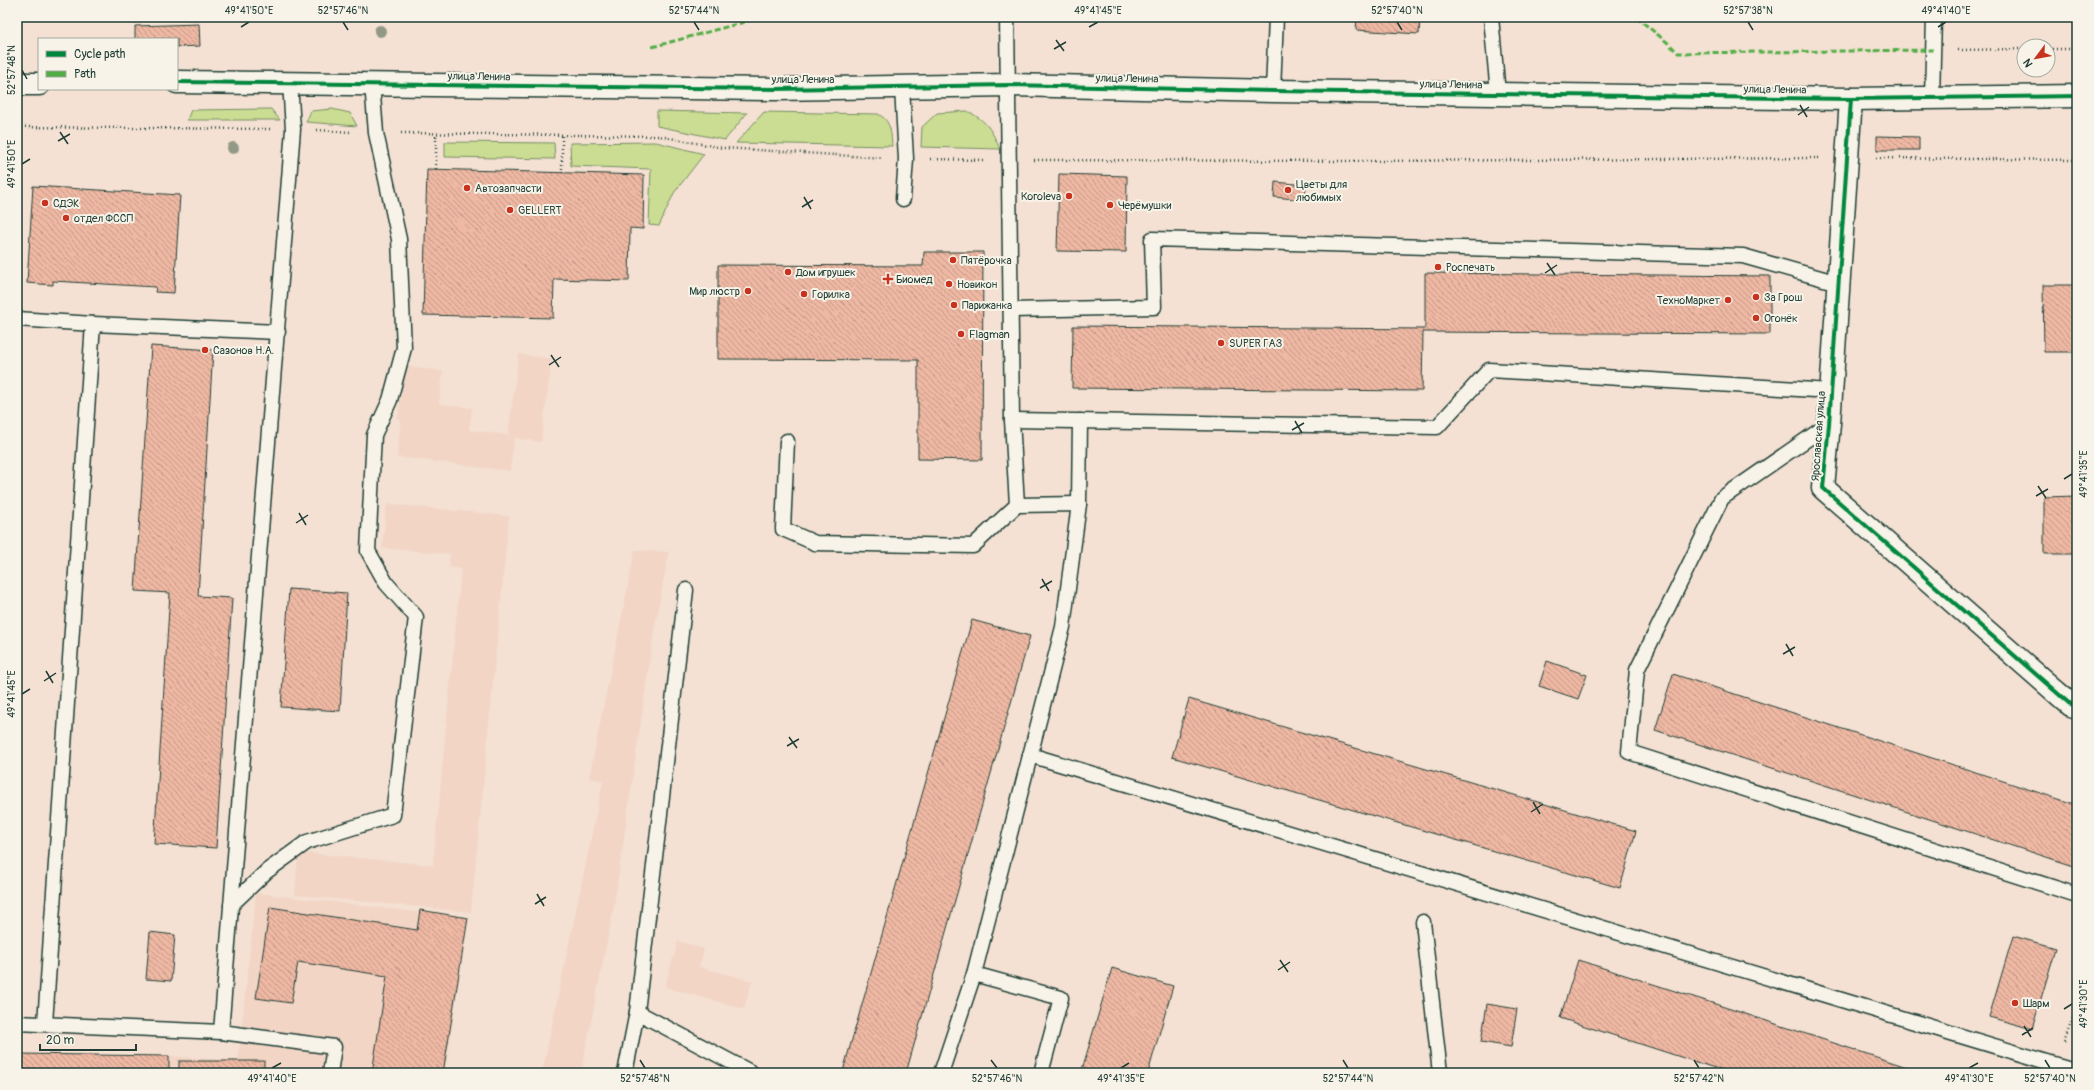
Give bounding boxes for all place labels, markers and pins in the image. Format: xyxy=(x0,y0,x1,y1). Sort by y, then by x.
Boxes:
place label: Цветы для любимых xyxy=(1296,178,1347,204)
place label: Автозапчасти xyxy=(475,182,542,195)
marker: Автозапчасти xyxy=(462,183,472,193)
marker: Цветы для любимых xyxy=(1283,185,1293,195)
place label: Koroleva xyxy=(1021,190,1061,203)
marker: Koroleva xyxy=(1064,191,1074,201)
place label: СДЭК xyxy=(53,197,79,210)
marker: СДЭК xyxy=(40,198,50,208)
place label: Черёмушки xyxy=(1118,199,1172,212)
marker: Черёмушки xyxy=(1105,200,1115,210)
place label: GELLERT xyxy=(518,204,562,217)
marker: GELLERT xyxy=(505,205,515,215)
place label: отдел ФССП xyxy=(74,212,134,225)
marker: отдел ФССП xyxy=(61,213,71,223)
place label: Пятёрочка xyxy=(961,254,1012,267)
marker: Пятёрочка xyxy=(948,255,958,265)
place label: Роспечать xyxy=(1446,261,1495,274)
marker: Роспечать xyxy=(1433,262,1443,272)
place label: Дом игрушек xyxy=(795,266,856,279)
marker: Дом игрушек xyxy=(783,267,793,277)
place label: Биомед xyxy=(896,273,933,286)
marker: Биомед xyxy=(883,274,893,284)
place label: Новикон xyxy=(957,278,997,291)
marker: Новикон xyxy=(944,279,954,289)
place label: Мир люстр xyxy=(689,285,740,298)
marker: Мир люстр xyxy=(743,286,753,296)
place label: Горилка xyxy=(812,288,850,301)
marker: Горилка xyxy=(799,289,809,299)
place label: За Грош xyxy=(1764,291,1802,304)
marker: За Грош xyxy=(1751,292,1761,302)
place label: ТехноМаркет xyxy=(1657,294,1720,307)
marker: ТехноМаркет xyxy=(1723,295,1733,305)
place label: Парижанка xyxy=(962,299,1012,312)
marker: Парижанка xyxy=(949,300,959,310)
place label: Огонёк xyxy=(1764,312,1798,325)
marker: Огонёк xyxy=(1751,313,1761,323)
place label: Flagman xyxy=(969,328,1010,341)
marker: Flagman xyxy=(956,329,966,339)
place label: SUPER ГАЗ xyxy=(1229,337,1282,350)
marker: SUPER ГАЗ xyxy=(1216,338,1226,348)
place label: Сазонов Н.А. xyxy=(213,344,274,357)
marker: Сазонов Н.А. xyxy=(200,345,210,355)
place label: Шарм xyxy=(2023,997,2050,1010)
marker: Шарм xyxy=(2010,998,2020,1008)

